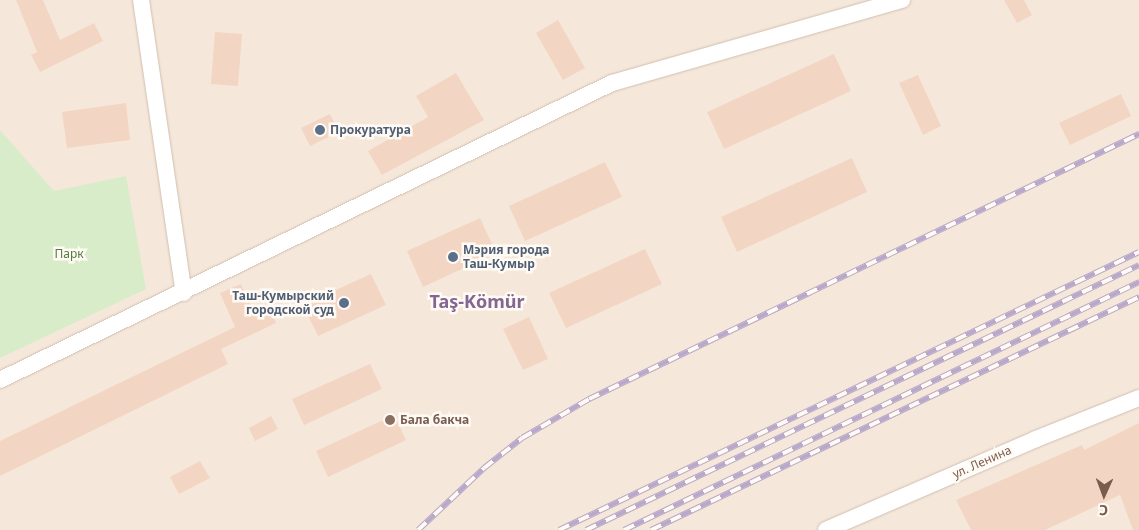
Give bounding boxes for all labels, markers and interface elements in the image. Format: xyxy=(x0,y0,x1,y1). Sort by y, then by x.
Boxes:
place label: Прокуратура xyxy=(330,123,411,137)
marker: Прокуратура xyxy=(314,124,326,136)
place label: Мэрия города Таш-Кумыр xyxy=(463,243,549,271)
park label: Парк xyxy=(54,247,84,261)
marker: Мэрия города Таш-Кумыр xyxy=(447,251,459,263)
place label: Таш-Кумырский городской суд xyxy=(232,289,334,317)
district label: Taş-Kömür xyxy=(429,290,525,312)
marker: Таш-Кумырский городской суд xyxy=(338,297,350,309)
place label: Бала бакча xyxy=(400,413,469,427)
marker: Бала бакча xyxy=(384,414,396,426)
street label: ул. Ленина xyxy=(950,443,1014,481)
north arrow xyxy=(1079,470,1129,520)
text: С xyxy=(1099,501,1108,520)

